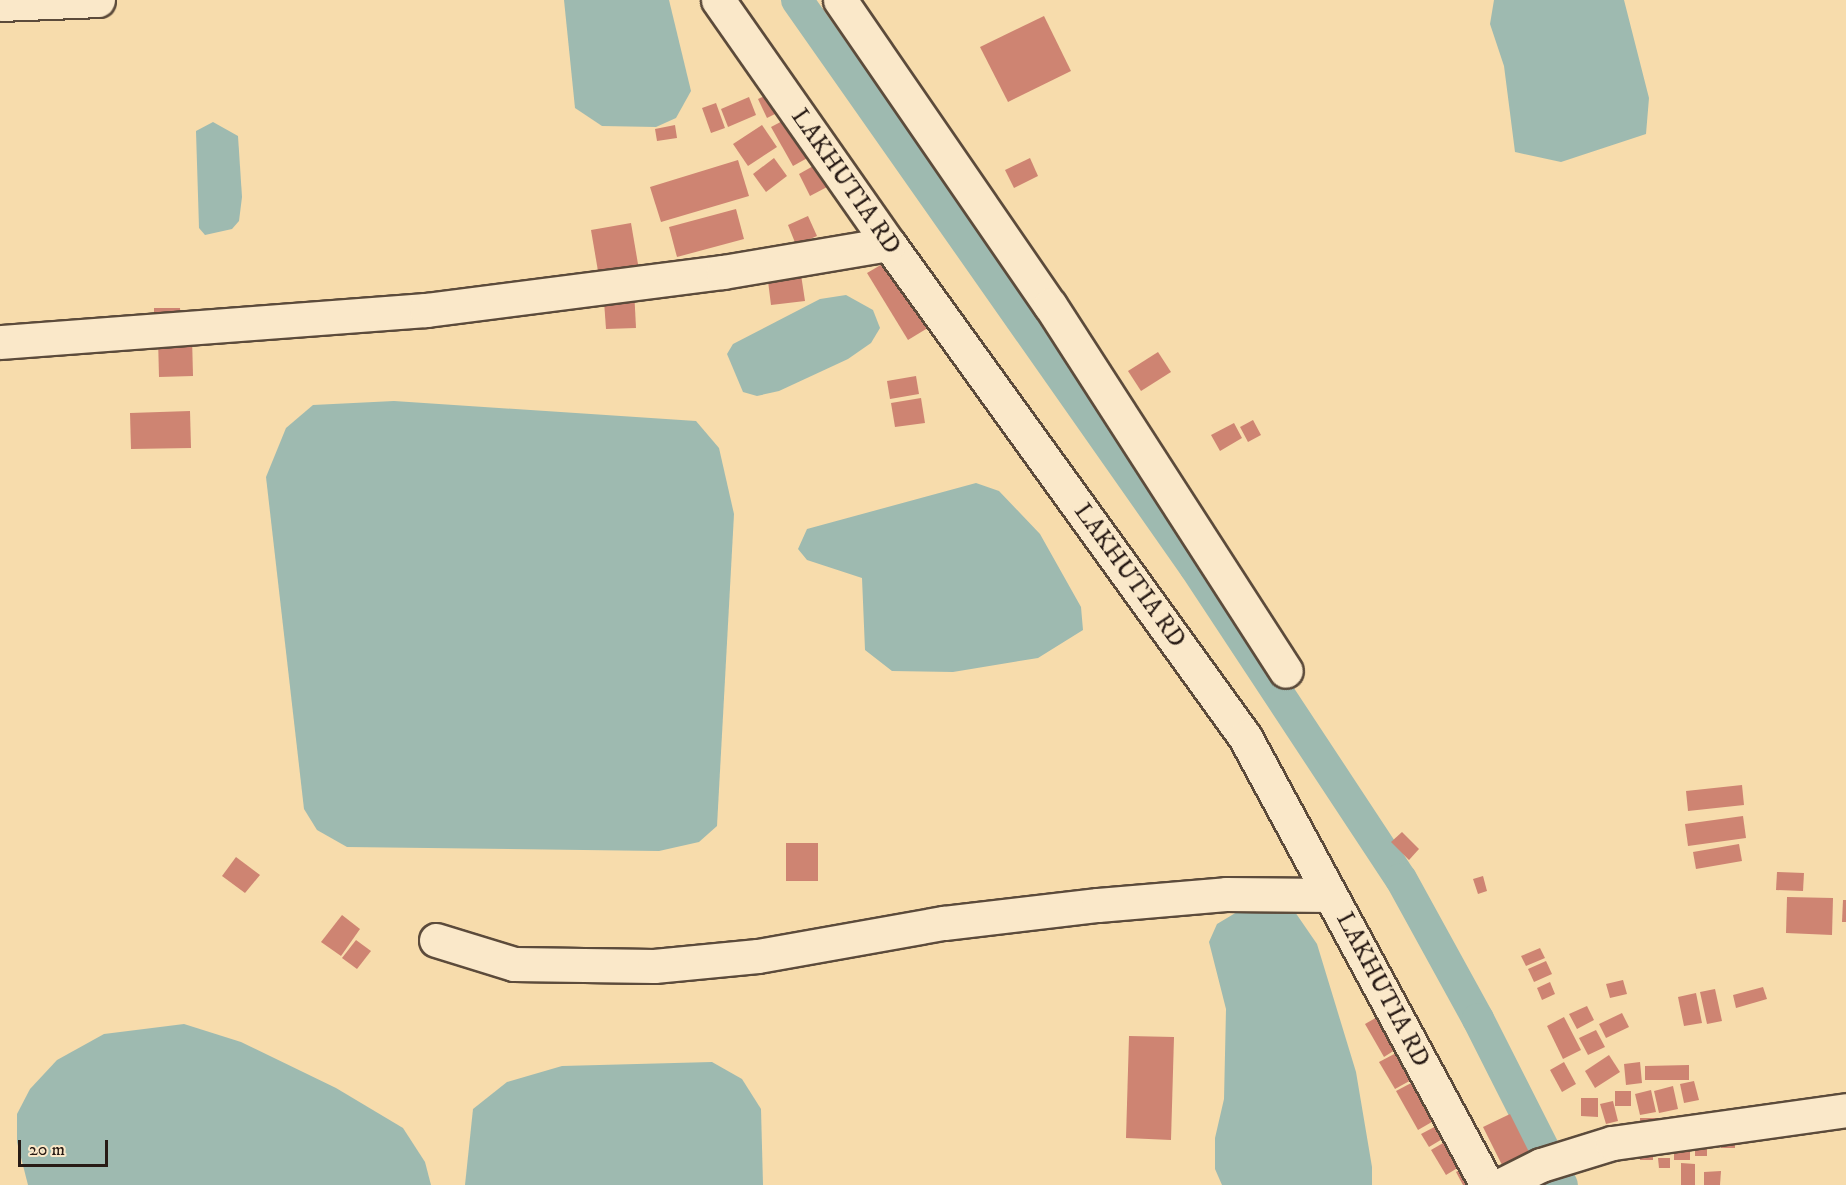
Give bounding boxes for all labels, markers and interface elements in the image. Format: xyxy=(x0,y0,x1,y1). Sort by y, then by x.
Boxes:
street label: LAKHUTIA RD xyxy=(784,104,906,260)
street label: LAKHUTIA RD xyxy=(1067,498,1191,654)
street label: LAKHUTIA RD xyxy=(1329,908,1435,1072)
scale bar xyxy=(21,1128,111,1166)
text: 20 m xyxy=(29,1139,65,1161)

